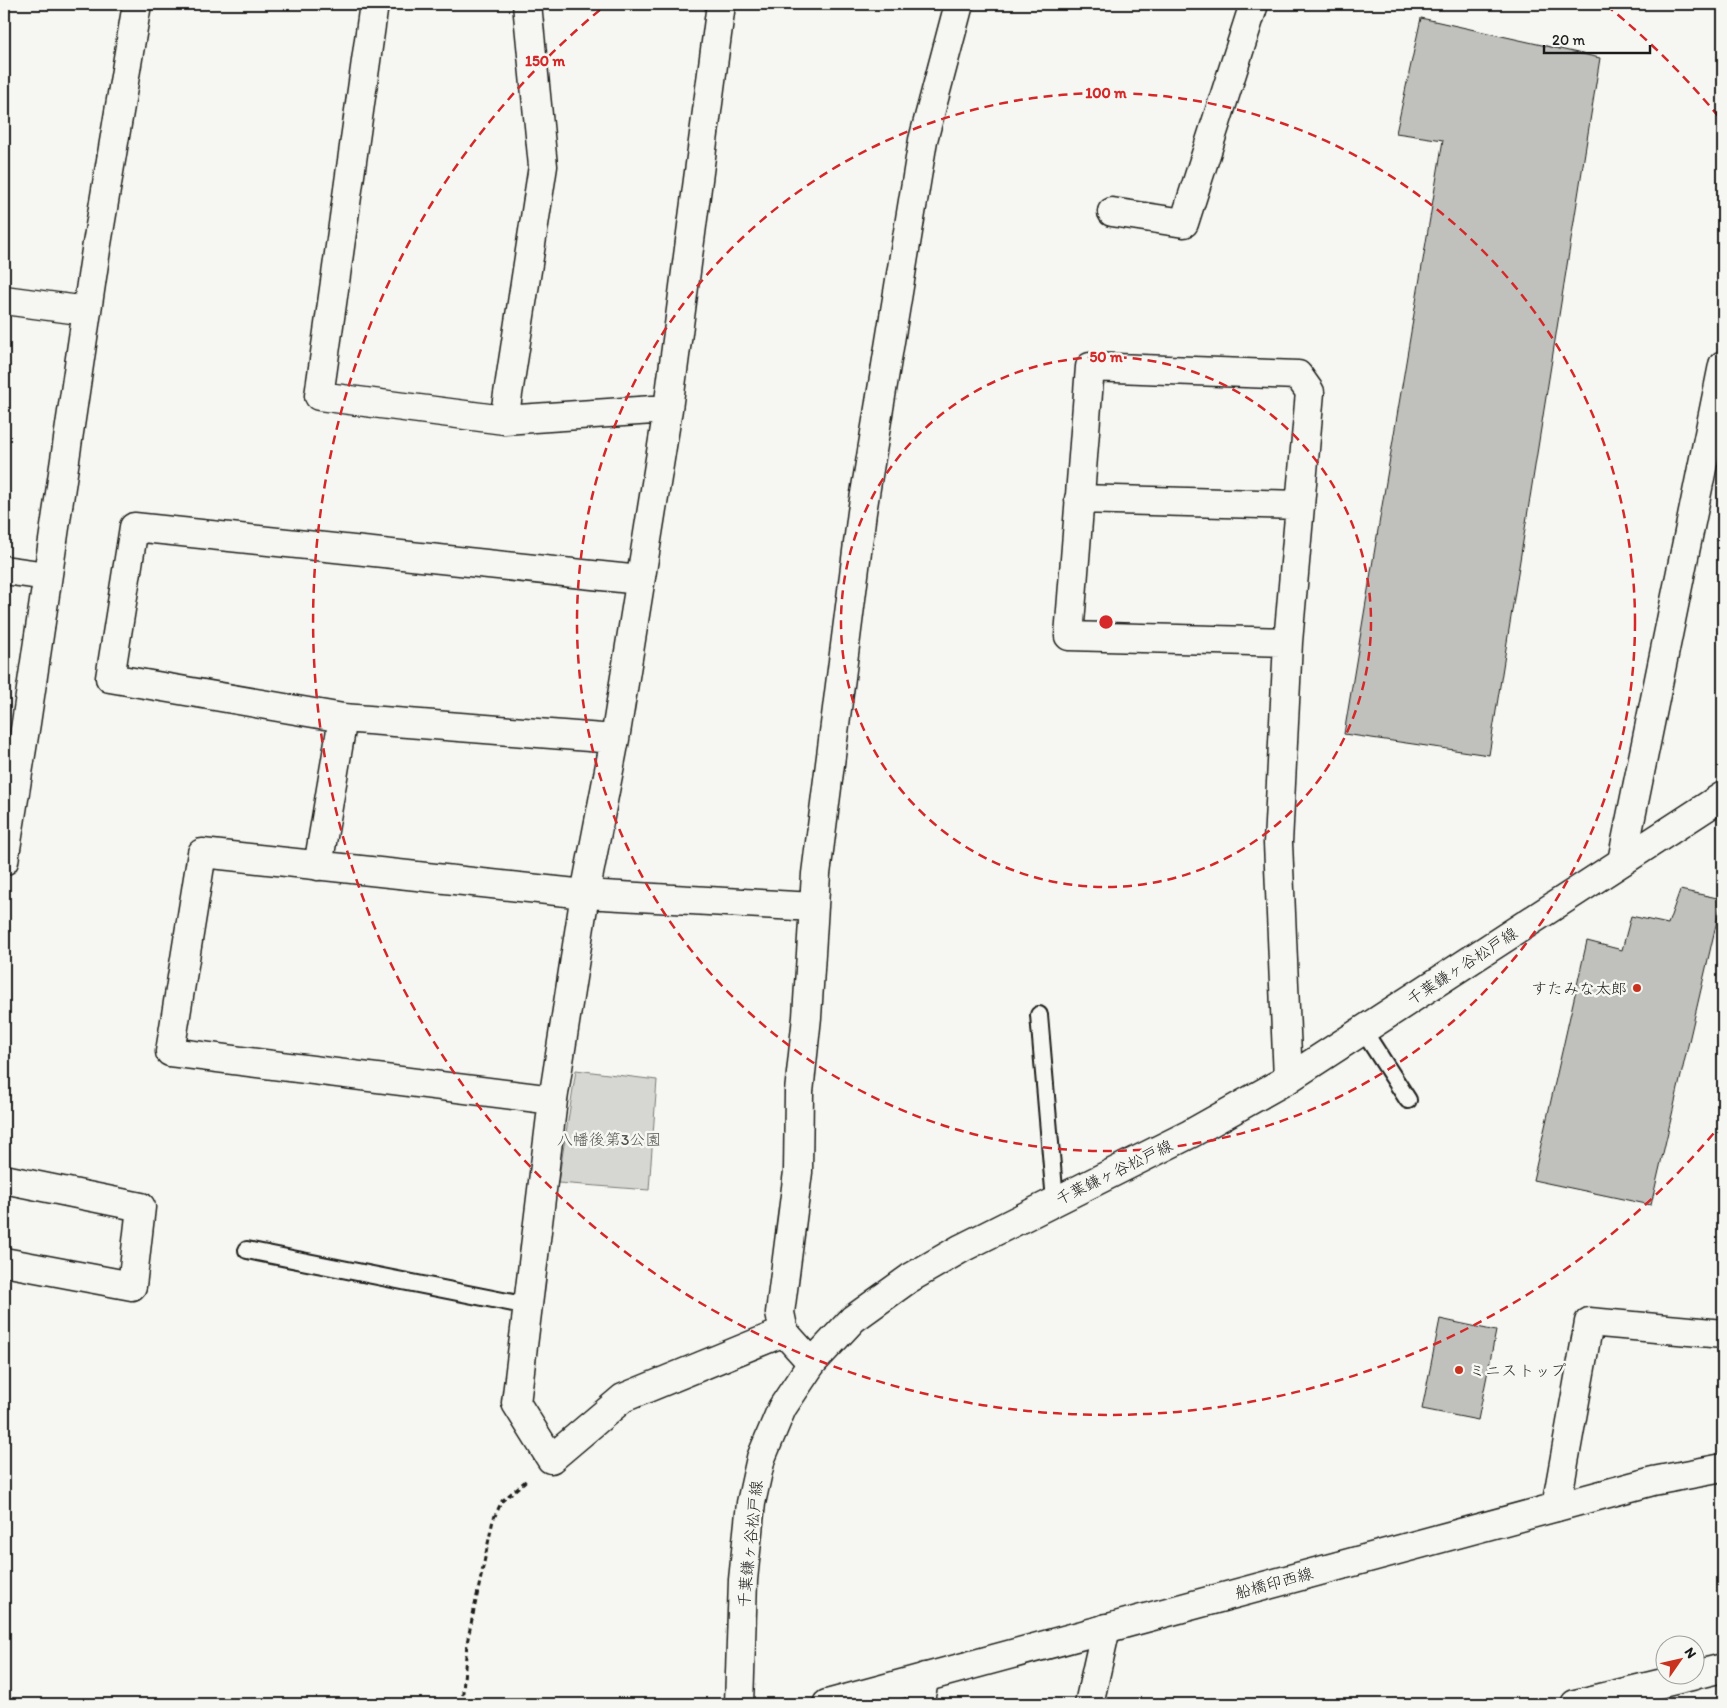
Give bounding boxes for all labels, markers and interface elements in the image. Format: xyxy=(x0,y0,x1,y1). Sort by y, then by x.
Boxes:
scale bar xyxy=(1544,22,1651,54)
text: 20 m xyxy=(1552,31,1586,49)
text: 150 m xyxy=(525,52,565,70)
text: 100 m xyxy=(1085,84,1127,102)
text: 50 m xyxy=(1089,348,1123,366)
centre of rings xyxy=(1097,613,1115,631)
street label: 千葉鎌ヶ谷松戸線 xyxy=(1403,923,1521,1009)
place label: すたみな太郎 xyxy=(1531,979,1627,998)
marker: すたみな太郎 xyxy=(1631,982,1643,994)
park label: 八幡後第3公園 xyxy=(557,1130,661,1149)
street label: 千葉鎌ヶ谷松戸線 xyxy=(1052,1135,1176,1209)
place label: ミニストップ xyxy=(1469,1361,1567,1380)
marker: ミニストップ xyxy=(1453,1364,1465,1376)
street label: 千葉鎌ヶ谷松戸線 xyxy=(734,1479,766,1609)
street label: 船橋印西線 xyxy=(1233,1563,1315,1603)
north arrow xyxy=(1654,1636,1704,1686)
text: N xyxy=(1681,1644,1700,1662)

